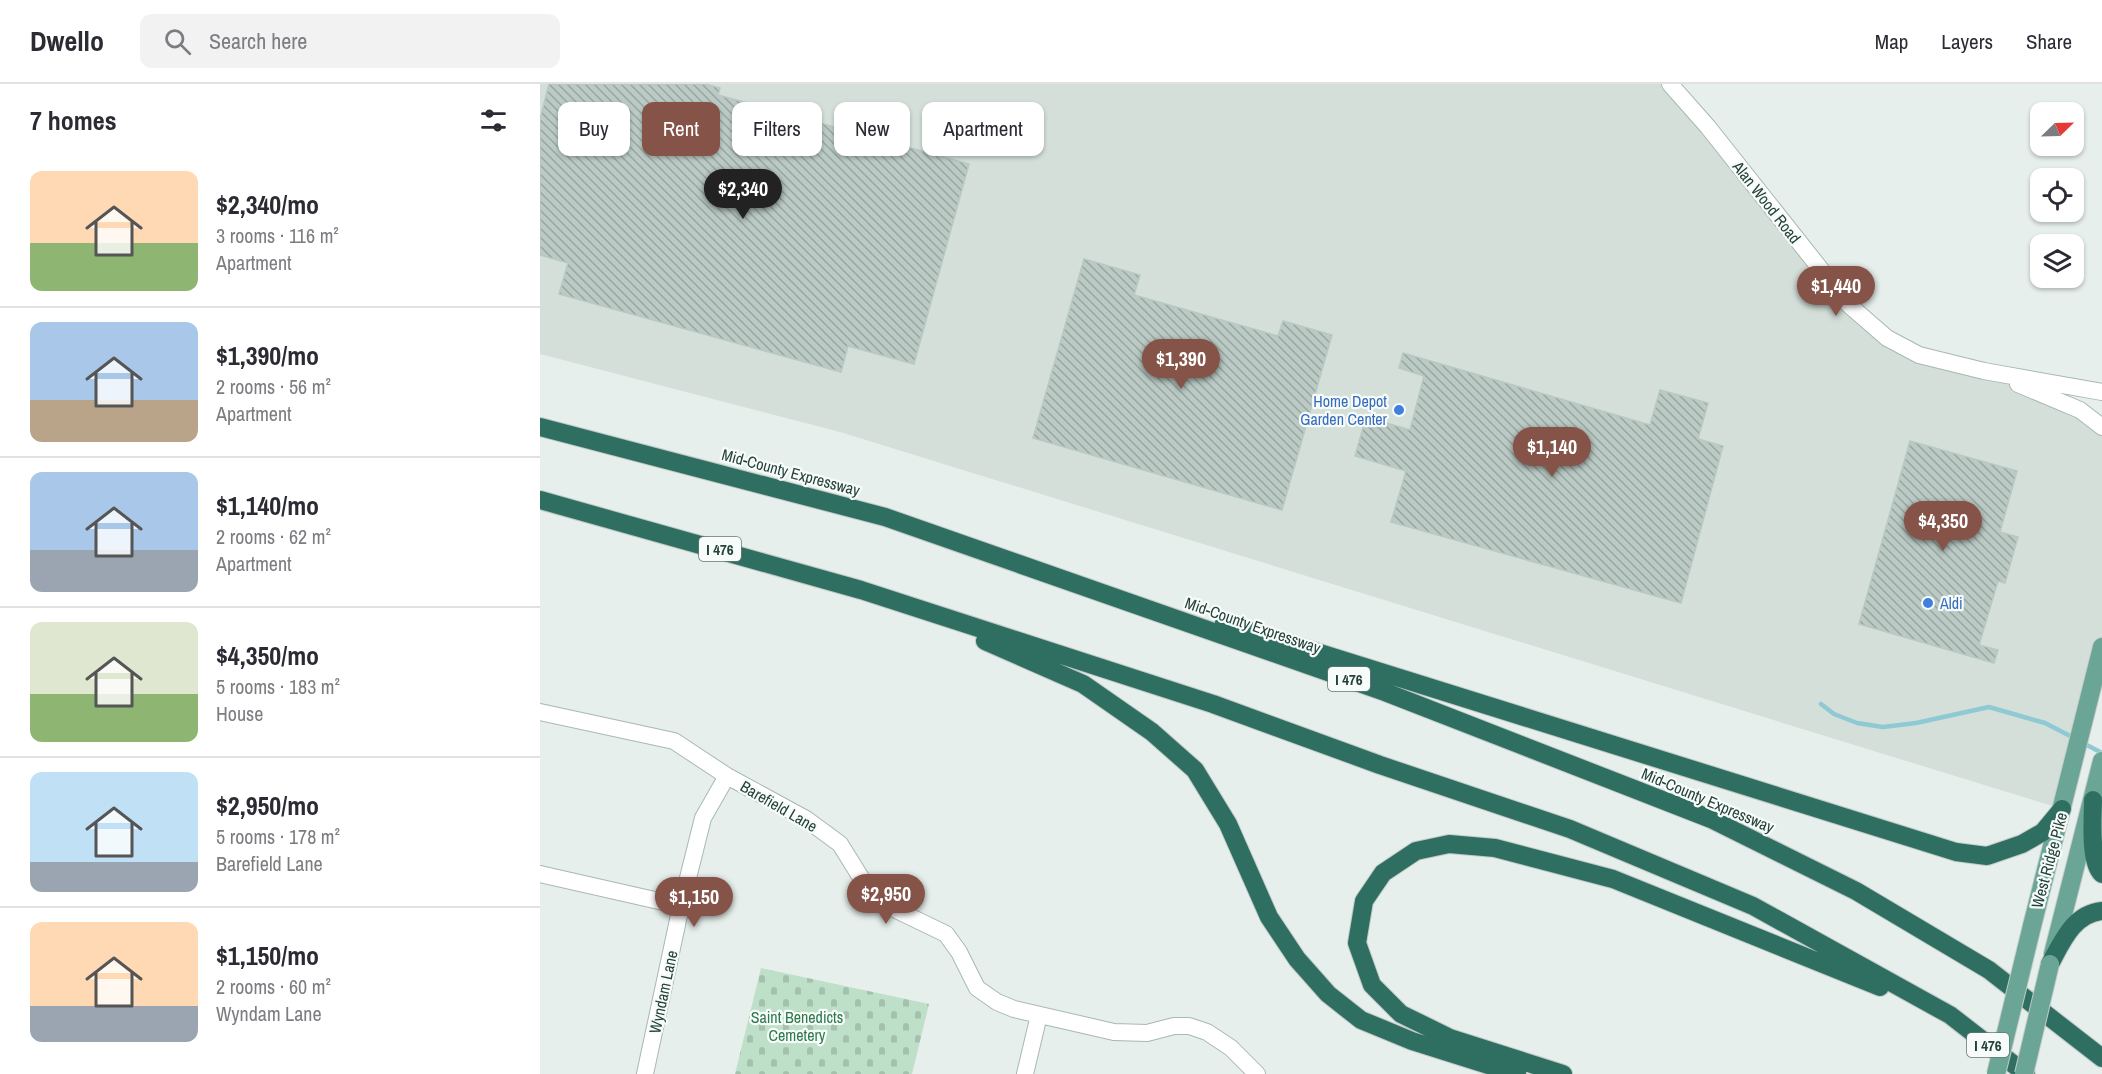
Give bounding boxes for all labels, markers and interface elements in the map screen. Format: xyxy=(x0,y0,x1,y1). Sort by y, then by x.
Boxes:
search box xyxy=(140,14,560,68)
text: Dwello xyxy=(30,22,104,60)
icon: search xyxy=(161,25,194,58)
text: Search here xyxy=(209,26,307,56)
text: Map xyxy=(1875,27,1908,56)
text: Layers xyxy=(1941,27,1993,56)
text: Share xyxy=(2026,27,2072,56)
chip: Buy xyxy=(558,102,630,156)
chip: Rent xyxy=(642,102,720,156)
chip: Filters xyxy=(732,102,822,156)
chip: New xyxy=(834,102,910,156)
chip: Apartment xyxy=(922,102,1044,156)
north arrow xyxy=(2030,102,2084,156)
map controls xyxy=(2030,102,2084,288)
text: 7 homes xyxy=(30,103,117,138)
icon: filters xyxy=(477,104,510,137)
street label: Alan Wood Road xyxy=(1727,155,1806,248)
button: locate xyxy=(2030,168,2084,222)
pin: $2,340 xyxy=(694,169,792,220)
text: $2,340 xyxy=(718,175,768,202)
text: $2,340/mo xyxy=(216,187,319,222)
icon: home xyxy=(78,195,150,267)
text: 3 rooms · 116 m² xyxy=(216,222,339,249)
button: layers xyxy=(2030,234,2084,288)
text: Apartment xyxy=(216,249,292,276)
pin: $1,440 xyxy=(1787,266,1885,317)
text: $1,440 xyxy=(1811,272,1861,299)
text: $1,390/mo xyxy=(216,338,319,373)
pin: $1,390 xyxy=(1132,339,1230,390)
text: $1,390 xyxy=(1156,345,1206,372)
icon: home xyxy=(78,346,150,418)
text: 2 rooms · 56 m² xyxy=(216,373,331,400)
place label: Home Depot Garden Center xyxy=(1300,390,1388,430)
text: Apartment xyxy=(216,400,292,427)
marker: Home Depot Garden Center xyxy=(1392,403,1406,417)
pin: $1,140 xyxy=(1503,427,1601,478)
text: $1,140 xyxy=(1527,433,1577,460)
street label: Mid-County Expressway xyxy=(719,443,863,501)
text: $1,140/mo xyxy=(216,488,319,523)
icon: home xyxy=(78,496,150,568)
pin: $4,350 xyxy=(1894,501,1992,552)
text: $4,350 xyxy=(1918,507,1968,534)
text: 2 rooms · 62 m² xyxy=(216,523,331,550)
road number: I 476 xyxy=(699,537,741,561)
text: Apartment xyxy=(216,550,292,577)
street label: Mid-County Expressway xyxy=(1182,591,1324,659)
place label: Aldi xyxy=(1939,592,1963,614)
marker: Aldi xyxy=(1921,596,1935,610)
text: $4,350/mo xyxy=(216,638,319,673)
icon: home xyxy=(78,646,150,718)
road number: I 476 xyxy=(1328,667,1370,691)
text: 5 rooms · 183 m² xyxy=(216,673,340,700)
text: House xyxy=(216,700,263,727)
street label: Mid-County Expressway xyxy=(1638,762,1778,838)
street label: Barefield Lane xyxy=(737,775,821,837)
text: $2,950/mo xyxy=(216,788,319,823)
icon: home xyxy=(78,796,150,868)
street label: West Ridge Pike xyxy=(2026,810,2072,910)
text: 5 rooms · 178 m² xyxy=(216,823,340,850)
text: Barefield Lane xyxy=(216,850,323,877)
pin: $2,950 xyxy=(837,874,935,925)
pin: $1,150 xyxy=(645,877,743,928)
text: $2,950 xyxy=(861,880,911,907)
text: $1,150 xyxy=(669,883,719,910)
text: $1,150/mo xyxy=(216,938,319,973)
icon: home xyxy=(78,946,150,1018)
street label: Wyndam Lane xyxy=(643,948,683,1036)
text: 2 rooms · 60 m² xyxy=(216,973,331,1000)
text: Wyndam Lane xyxy=(216,1000,322,1027)
park label: Saint Benedicts Cemetery xyxy=(751,1006,843,1046)
road number: I 476 xyxy=(1967,1033,2009,1057)

